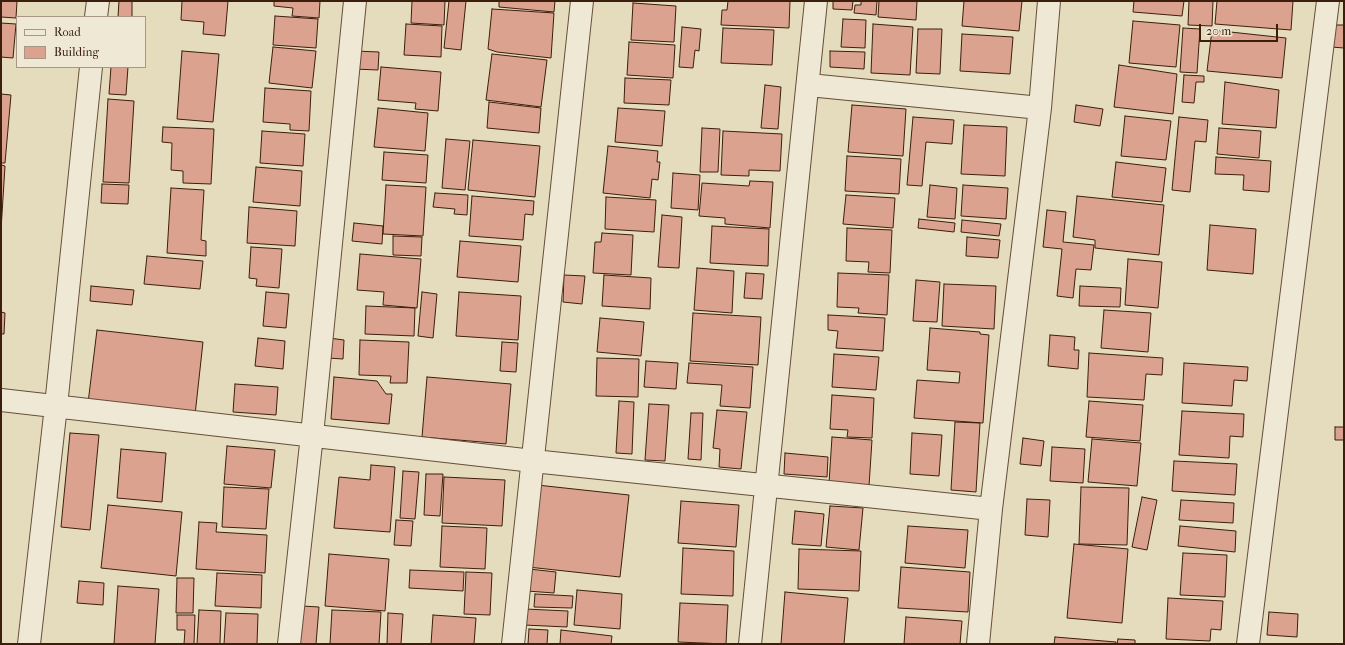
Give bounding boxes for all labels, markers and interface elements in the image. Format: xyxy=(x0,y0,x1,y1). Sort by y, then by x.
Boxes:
legend xyxy=(16,16,146,68)
scale bar xyxy=(1201,16,1280,42)
text: 20 m xyxy=(1206,24,1231,38)
text: Road xyxy=(54,25,81,39)
text: Building xyxy=(54,45,99,59)

